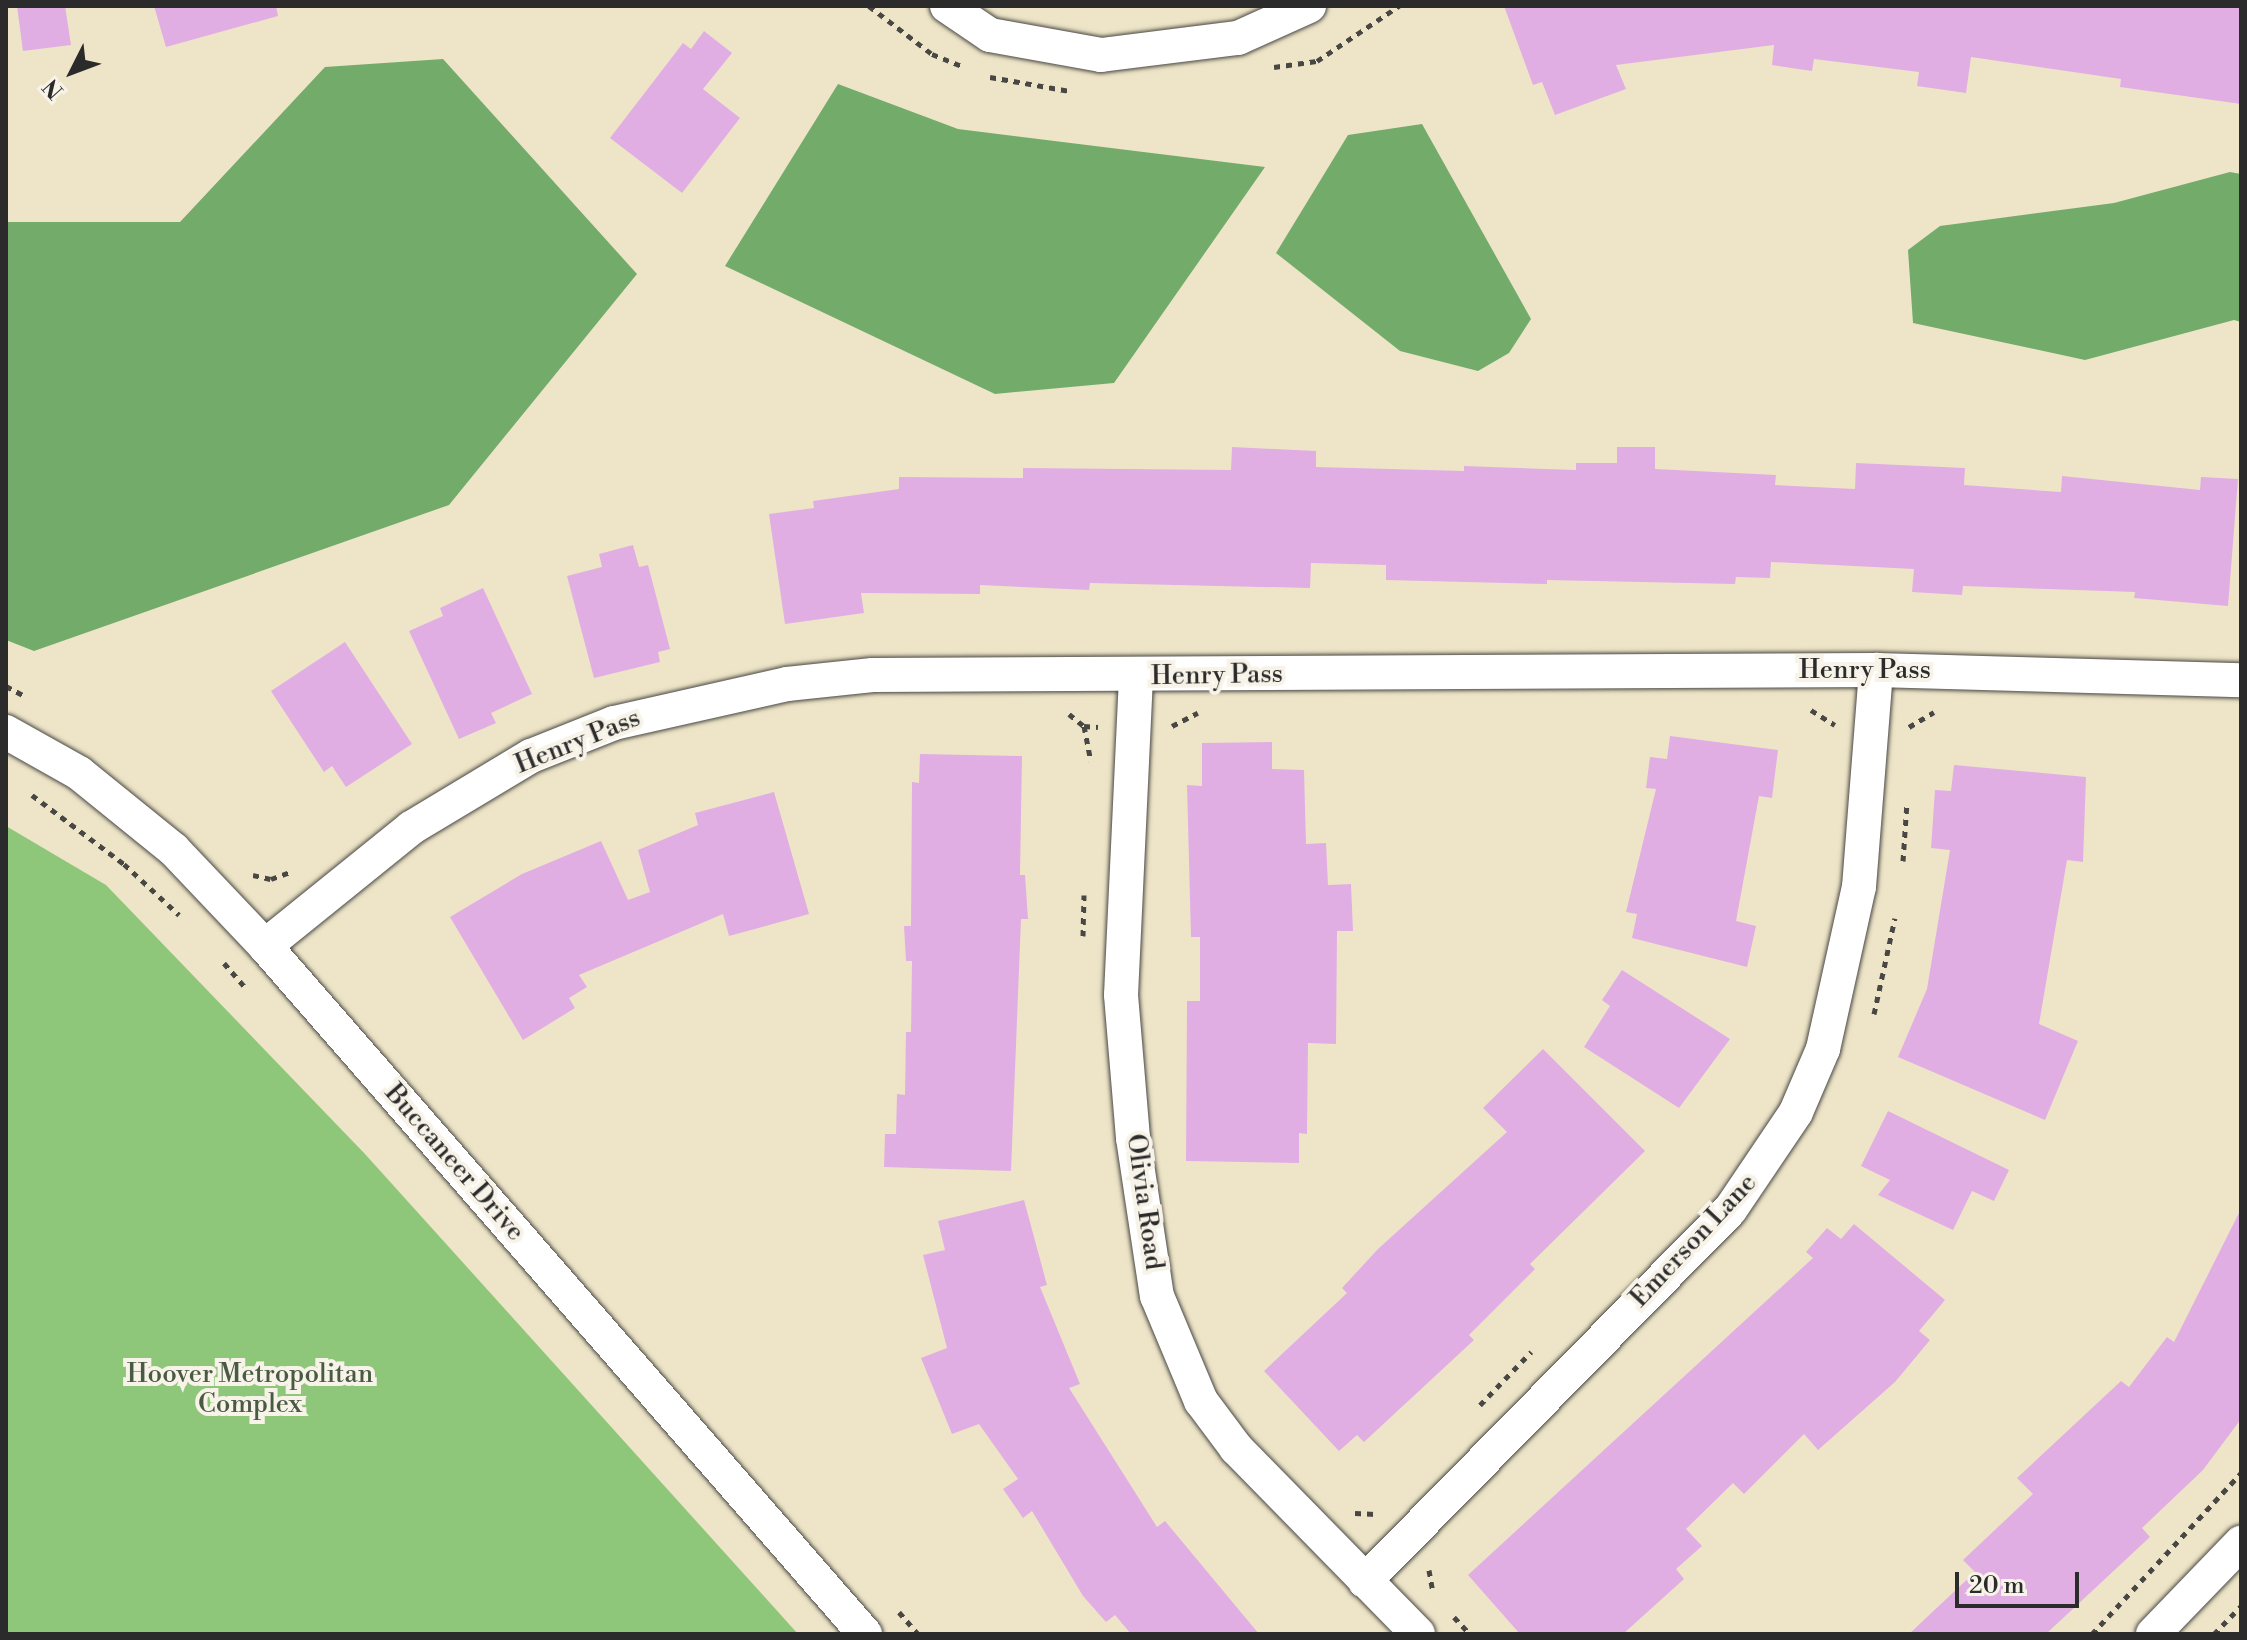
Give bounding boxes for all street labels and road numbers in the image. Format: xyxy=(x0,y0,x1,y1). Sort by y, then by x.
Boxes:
street label: Henry Pass xyxy=(1799,655,1931,687)
street label: Henry Pass xyxy=(1151,659,1283,693)
street label: Henry Pass xyxy=(511,703,645,781)
street label: Buccaneer Drive xyxy=(378,1078,530,1248)
street label: Olivia Road xyxy=(1119,1132,1169,1272)
street label: Emerson Lane xyxy=(1624,1168,1764,1314)

